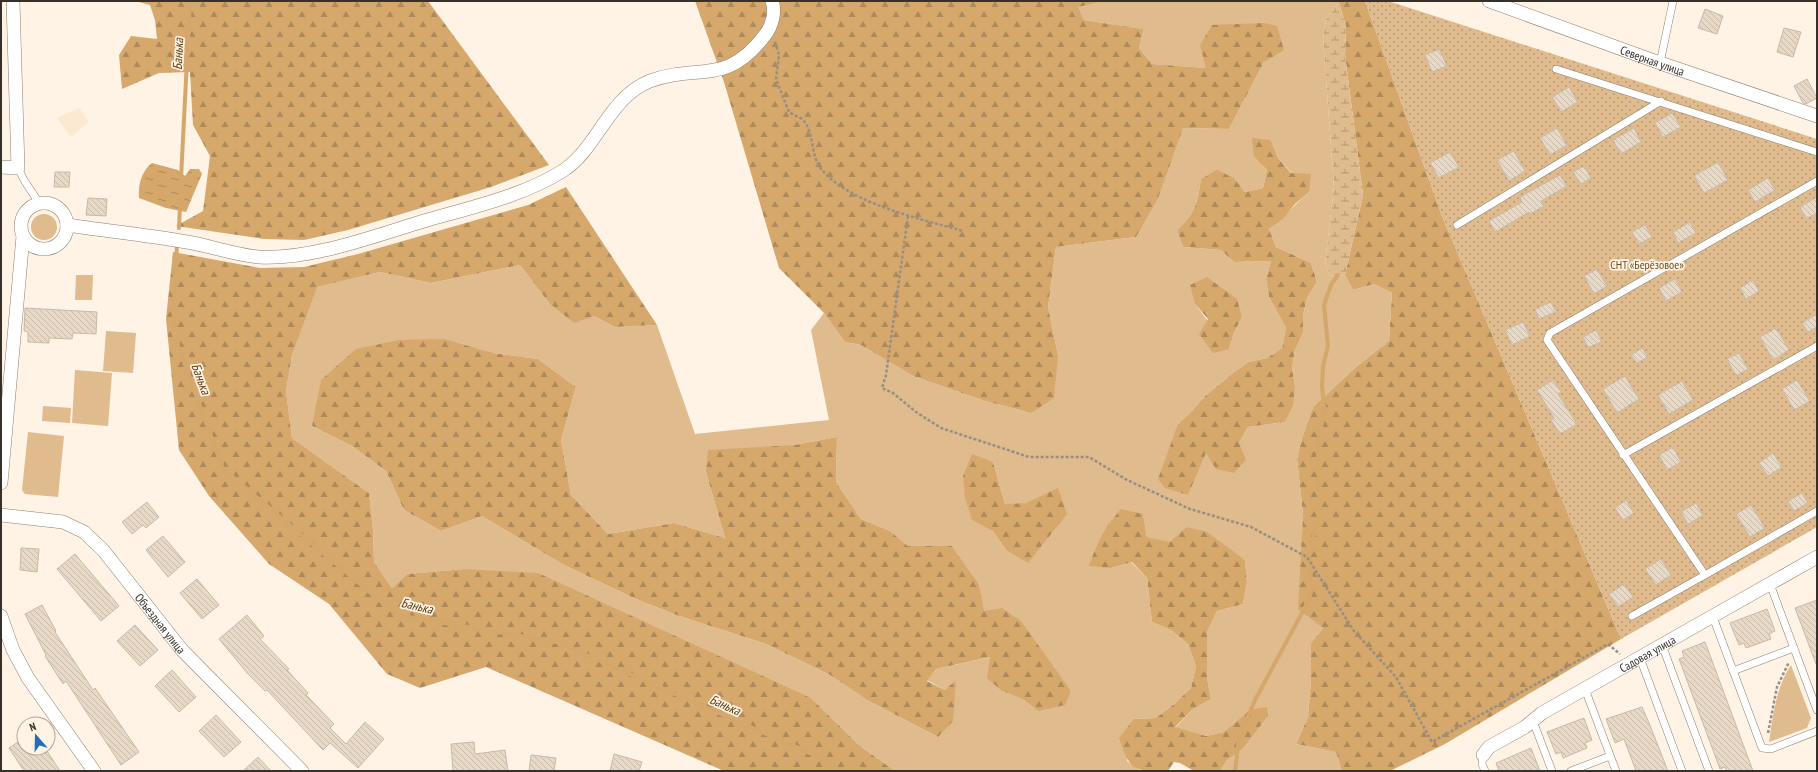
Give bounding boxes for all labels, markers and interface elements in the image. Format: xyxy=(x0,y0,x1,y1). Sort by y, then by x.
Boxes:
water label: Банька xyxy=(169,37,187,70)
street label: Северная улица xyxy=(1619,42,1687,78)
park label: СНТ «Берёзовое» xyxy=(1610,257,1684,272)
water label: Банька xyxy=(188,361,215,398)
street label: Объездная улица xyxy=(132,590,189,656)
water label: Банька xyxy=(400,594,435,618)
street label: Садовая улица xyxy=(1616,631,1678,675)
water label: Банька xyxy=(707,691,744,720)
north arrow xyxy=(16,716,56,756)
text: N xyxy=(27,719,38,734)

